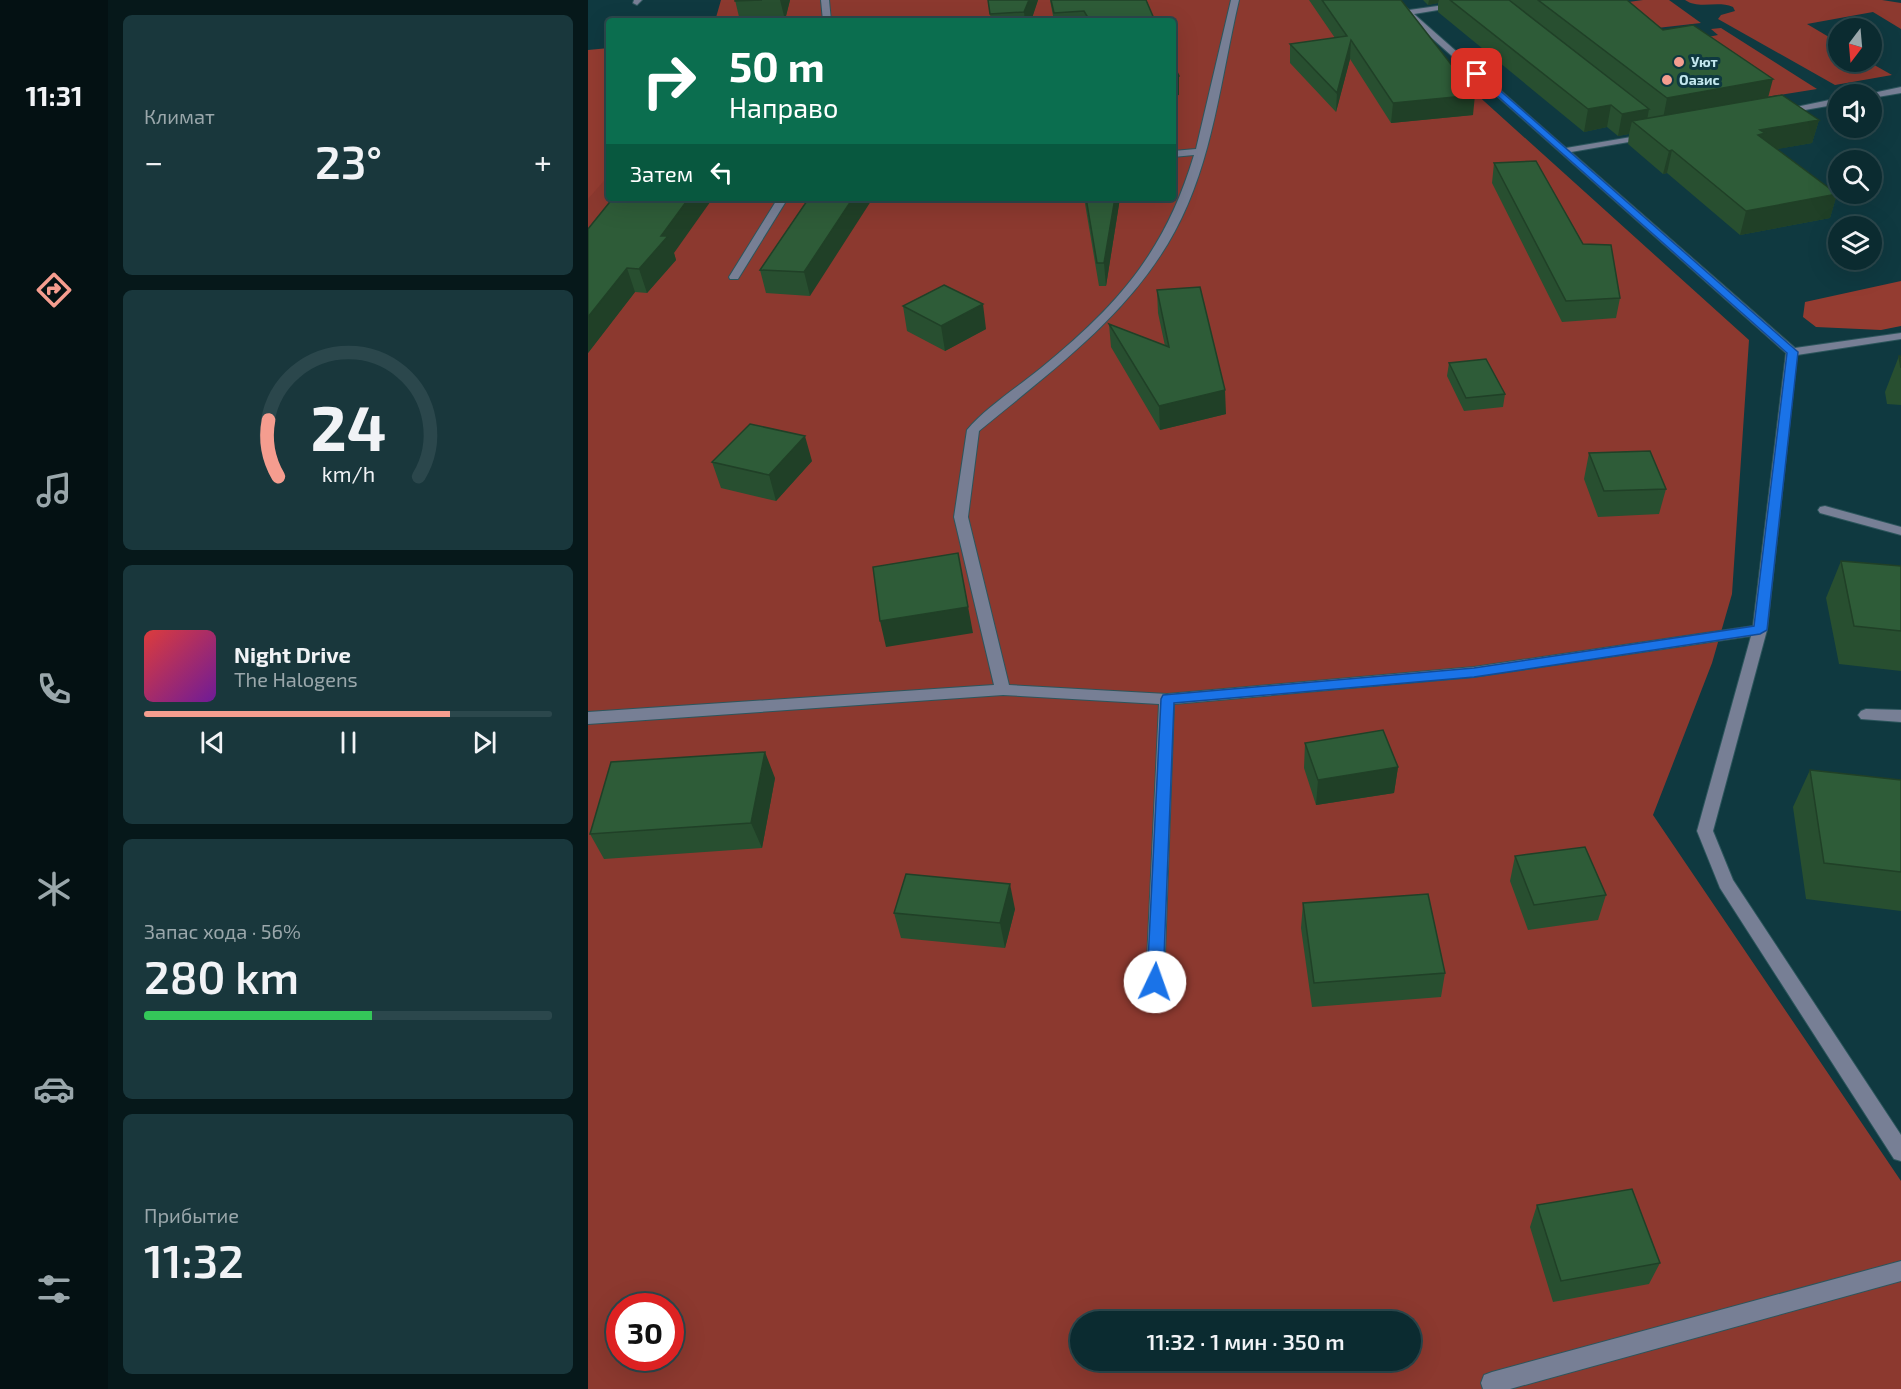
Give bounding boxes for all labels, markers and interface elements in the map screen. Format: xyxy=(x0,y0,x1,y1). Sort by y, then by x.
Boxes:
north arrow xyxy=(1828,18,1882,72)
map controls xyxy=(1828,18,1882,270)
text: 50 m xyxy=(729,40,825,90)
icon: right xyxy=(630,42,708,120)
pin xyxy=(1451,48,1502,99)
place label: Уют xyxy=(1691,53,1718,70)
marker: Уют xyxy=(1672,55,1686,69)
icon: arrive xyxy=(1460,57,1493,90)
place label: Оазис xyxy=(1679,71,1720,88)
marker: Оазис xyxy=(1660,73,1674,87)
text: 11:31 xyxy=(25,79,83,111)
button: sound xyxy=(1828,84,1882,138)
text: Направо xyxy=(729,91,838,123)
text: Климат xyxy=(144,104,215,128)
text: 23° xyxy=(315,134,382,188)
text: − xyxy=(144,141,163,181)
text: + xyxy=(534,141,552,181)
button: search xyxy=(1828,150,1882,204)
icon: left xyxy=(705,156,738,189)
text: Затем xyxy=(630,160,693,186)
button: layers xyxy=(1828,216,1882,270)
icon: directions xyxy=(33,269,75,311)
text: 24 xyxy=(310,389,386,464)
text: km/h xyxy=(321,461,375,486)
icon: music xyxy=(33,469,75,511)
text: Night Drive xyxy=(234,641,351,667)
text: The Halogens xyxy=(234,667,358,691)
icon: phone xyxy=(33,668,75,710)
icon: previous xyxy=(196,726,229,759)
icon: pause xyxy=(332,726,365,759)
icon: next xyxy=(468,726,501,759)
icon: climate xyxy=(33,868,75,910)
text: Запас хода · 56% xyxy=(144,919,301,943)
text: 280 km xyxy=(144,949,299,1003)
position arrow xyxy=(1123,950,1187,1014)
icon: car xyxy=(33,1068,75,1110)
text: Прибытие xyxy=(144,1203,239,1227)
text: 11:32 xyxy=(144,1233,244,1287)
icon: filters xyxy=(33,1268,75,1310)
speed limit sign: 30 xyxy=(606,1293,684,1371)
text: 11:32 · 1 мин · 350 m xyxy=(1146,1328,1345,1354)

